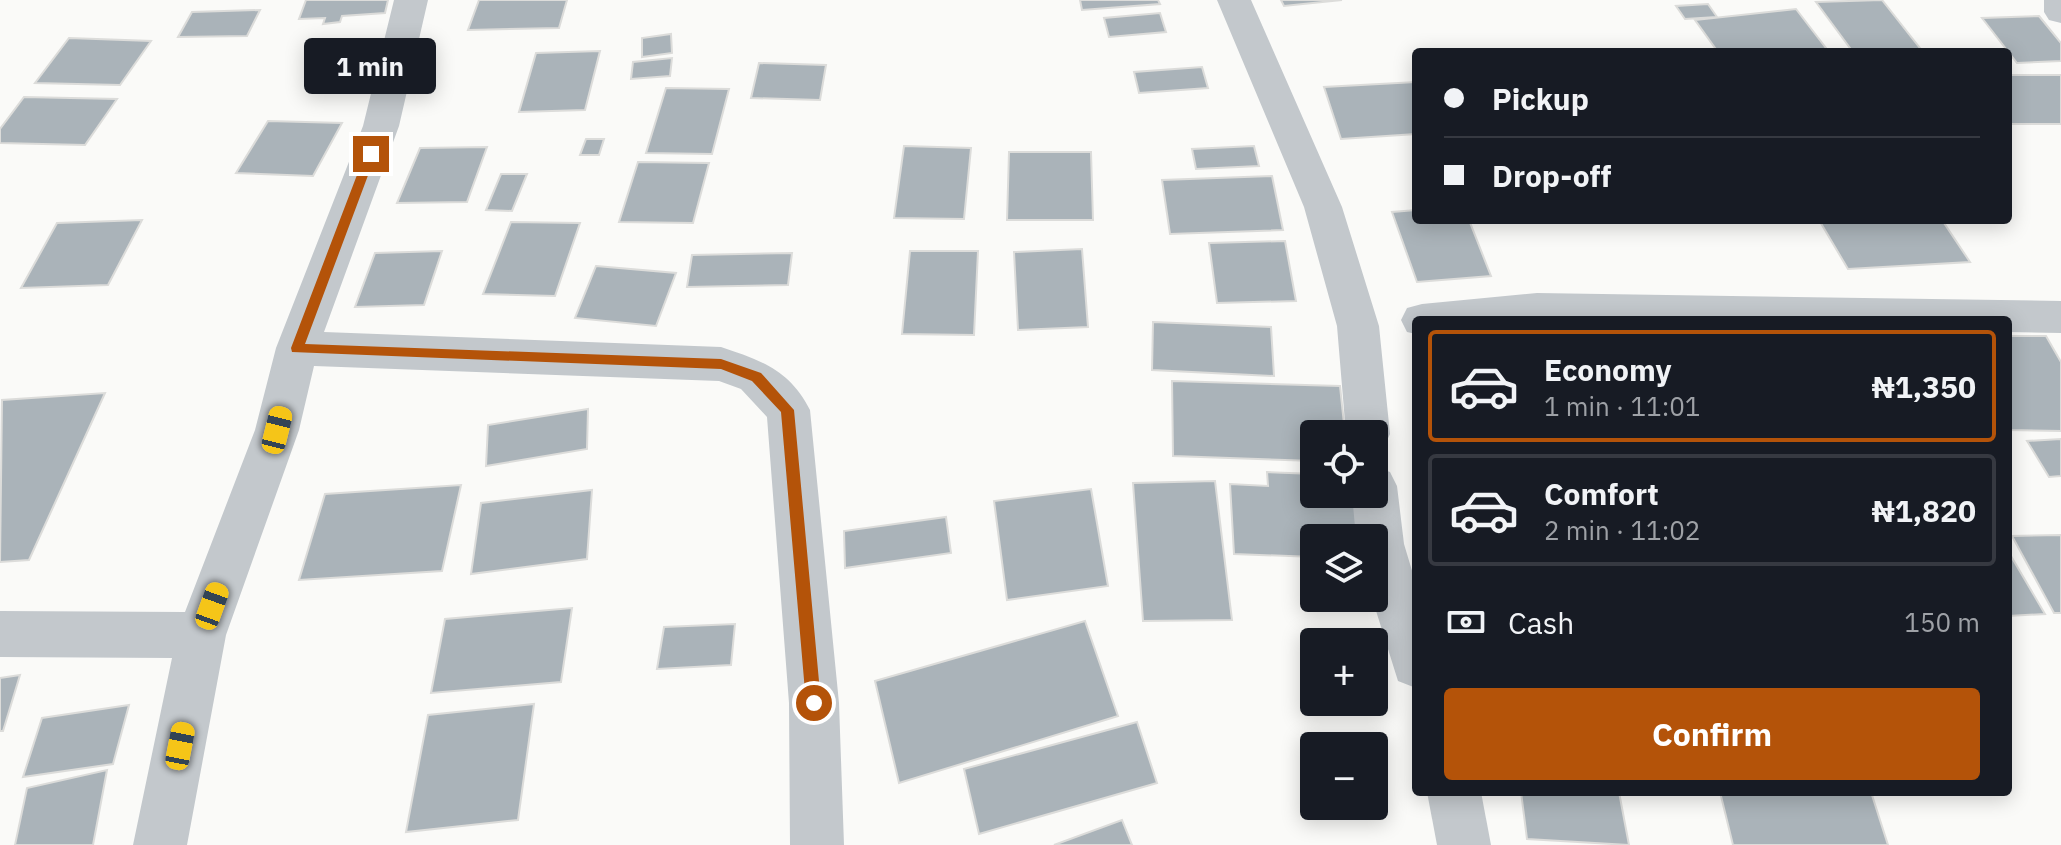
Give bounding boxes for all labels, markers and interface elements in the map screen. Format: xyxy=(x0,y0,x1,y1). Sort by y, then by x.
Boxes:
callout: 1 min xyxy=(305,38,437,94)
text: 1 min xyxy=(336,49,404,83)
text: Pickup xyxy=(1492,79,1589,118)
route end xyxy=(353,136,389,172)
text: Drop-off xyxy=(1492,156,1611,195)
icon: car xyxy=(1448,350,1520,422)
text: Economy xyxy=(1544,350,1672,389)
text: ₦1,350 xyxy=(1871,367,1976,406)
text: 1 min · 11:01 xyxy=(1544,389,1700,423)
car xyxy=(260,404,294,456)
map controls xyxy=(1300,420,1388,820)
button: locate xyxy=(1300,420,1388,508)
icon: car xyxy=(1448,474,1520,546)
text: Comfort xyxy=(1544,474,1659,513)
text: ₦1,820 xyxy=(1871,491,1976,530)
text: 2 min · 11:02 xyxy=(1544,513,1700,547)
button: layers xyxy=(1300,524,1388,612)
car xyxy=(193,579,231,633)
icon: cash xyxy=(1444,600,1488,644)
text: Cash xyxy=(1508,603,1574,642)
text: 150 m xyxy=(1904,605,1980,639)
button: + xyxy=(1300,628,1388,716)
route start xyxy=(796,685,832,721)
button: Confirm xyxy=(1444,688,1980,780)
car xyxy=(164,720,196,772)
button: − xyxy=(1300,732,1388,820)

